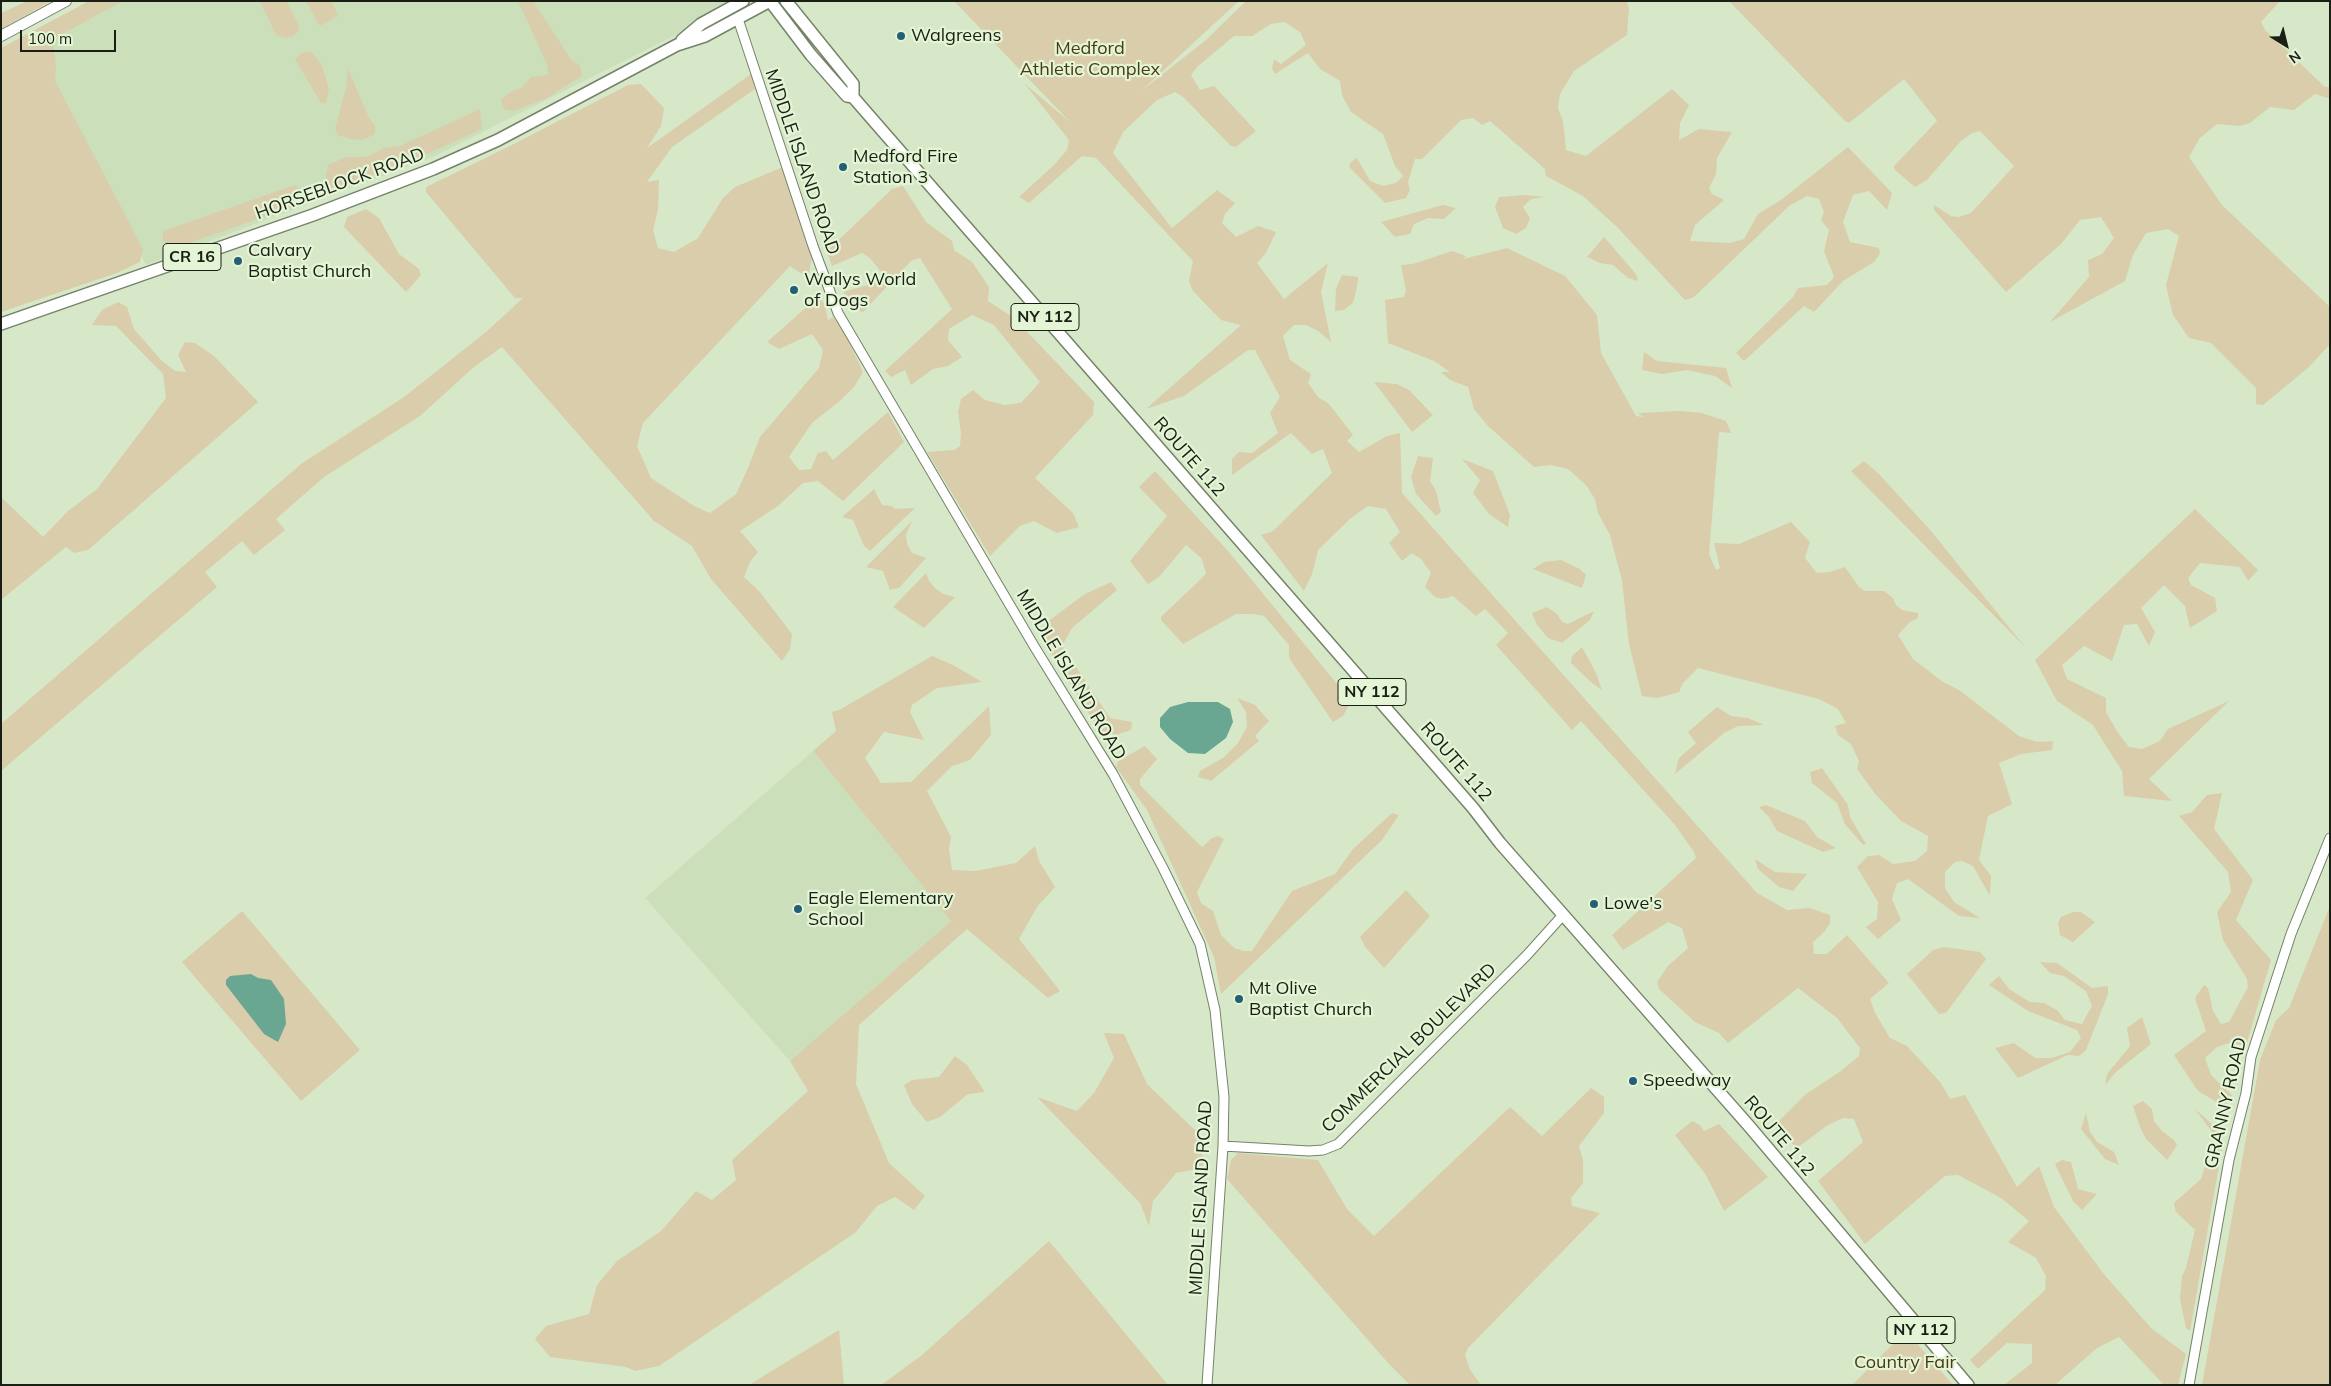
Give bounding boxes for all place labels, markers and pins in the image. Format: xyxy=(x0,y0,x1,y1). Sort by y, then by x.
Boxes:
place label: Walgreens xyxy=(911,25,1001,47)
marker: Walgreens xyxy=(895,30,907,42)
place label: Medford Fire Station 3 xyxy=(853,146,958,188)
marker: Medford Fire Station 3 xyxy=(837,161,849,173)
place label: Calvary Baptist Church xyxy=(248,240,371,282)
marker: Calvary Baptist Church xyxy=(232,255,244,267)
place label: Wallys World of Dogs xyxy=(804,269,916,312)
marker: Wallys World of Dogs xyxy=(788,284,800,296)
place label: Eagle Elementary School xyxy=(808,888,953,931)
place label: Lowe's xyxy=(1604,893,1662,915)
marker: Lowe's xyxy=(1588,898,1600,910)
marker: Eagle Elementary School xyxy=(792,903,804,915)
place label: Mt Olive Baptist Church xyxy=(1249,978,1372,1021)
marker: Mt Olive Baptist Church xyxy=(1233,993,1245,1005)
place label: Speedway xyxy=(1643,1070,1731,1092)
marker: Speedway xyxy=(1627,1075,1639,1087)

